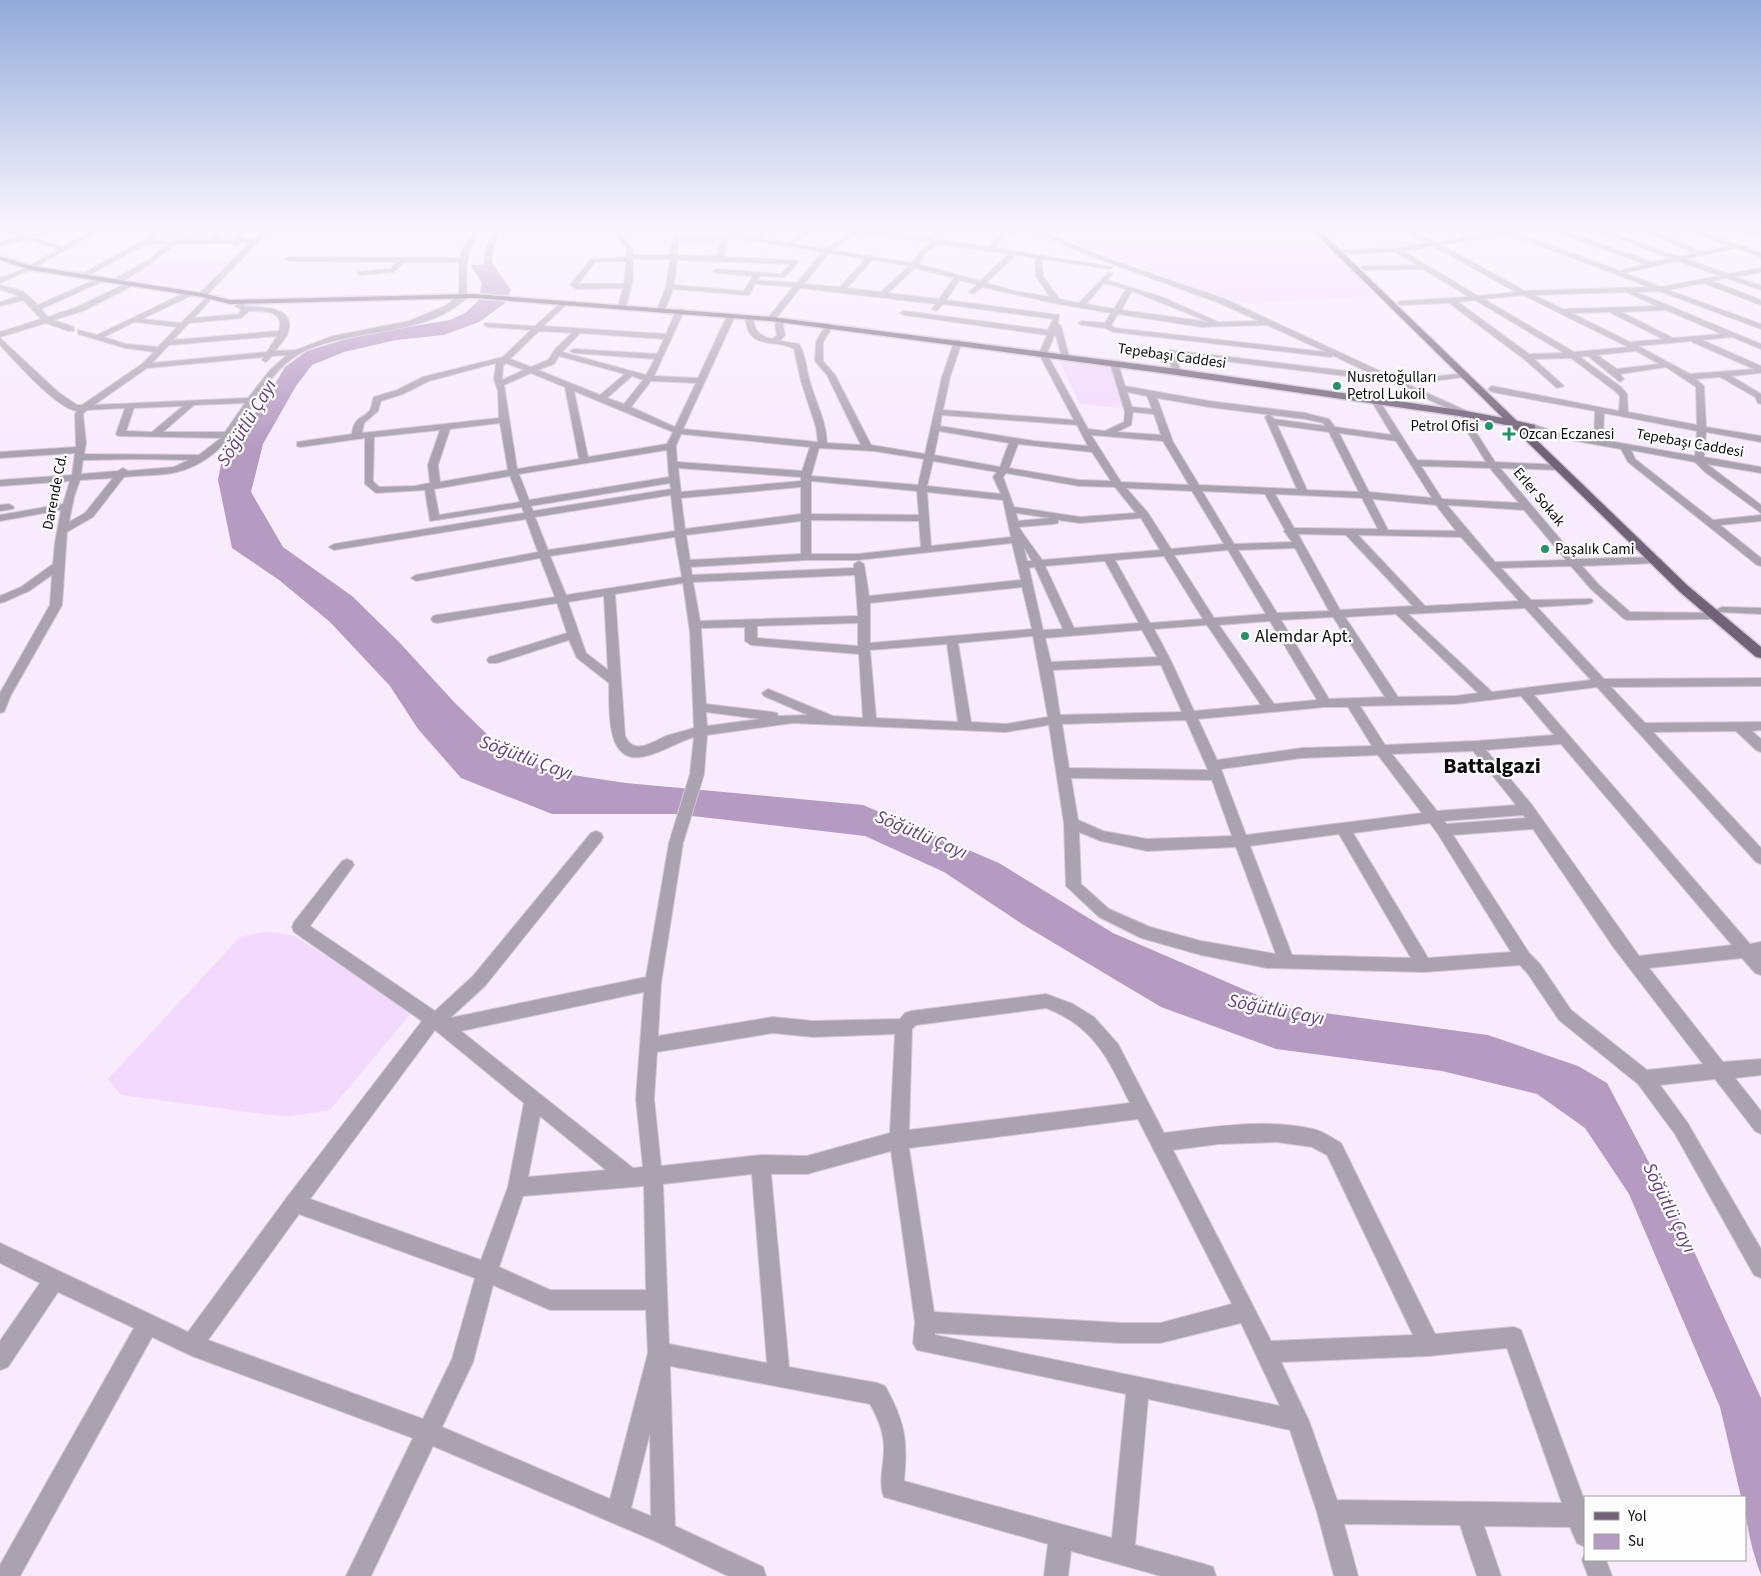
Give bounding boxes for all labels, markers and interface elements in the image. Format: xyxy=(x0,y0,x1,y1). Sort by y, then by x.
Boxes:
street label: Tepebaşı Caddesi xyxy=(1117,338,1227,374)
place label: Nusretoğulları Petrol Lukoil xyxy=(1347,367,1436,405)
water label: Söğütlü Çayı xyxy=(210,374,284,472)
marker: Nusretoğulları Petrol Lukoil xyxy=(1331,380,1343,392)
place label: Petrol Ofisi xyxy=(1410,416,1479,437)
marker: Petrol Ofisi xyxy=(1483,420,1495,432)
street label: Tepebaşı Caddesi xyxy=(1634,423,1746,463)
place label: Ozcan Eczanesi xyxy=(1519,424,1614,445)
marker: Ozcan Eczanesi xyxy=(1503,428,1515,440)
street label: Darende Cd. xyxy=(37,452,73,532)
street label: Erler Sokak xyxy=(1508,463,1570,531)
place label: Paşalık Cami xyxy=(1555,539,1634,560)
marker: Paşalık Cami xyxy=(1539,543,1551,555)
place label: Alemdar Apt. xyxy=(1255,624,1352,649)
marker: Alemdar Apt. xyxy=(1239,630,1251,642)
water label: Söğütlü Çayı xyxy=(476,729,576,787)
district label: Battalgazi xyxy=(1443,750,1541,782)
water label: Söğütlü Çayı xyxy=(871,804,971,866)
water label: Söğütlü Çayı xyxy=(1226,987,1326,1033)
water label: Söğütlü Çayı xyxy=(1635,1158,1703,1258)
legend xyxy=(1584,1496,1746,1561)
text: Yol xyxy=(1627,1506,1647,1527)
text: Su xyxy=(1628,1531,1644,1552)

